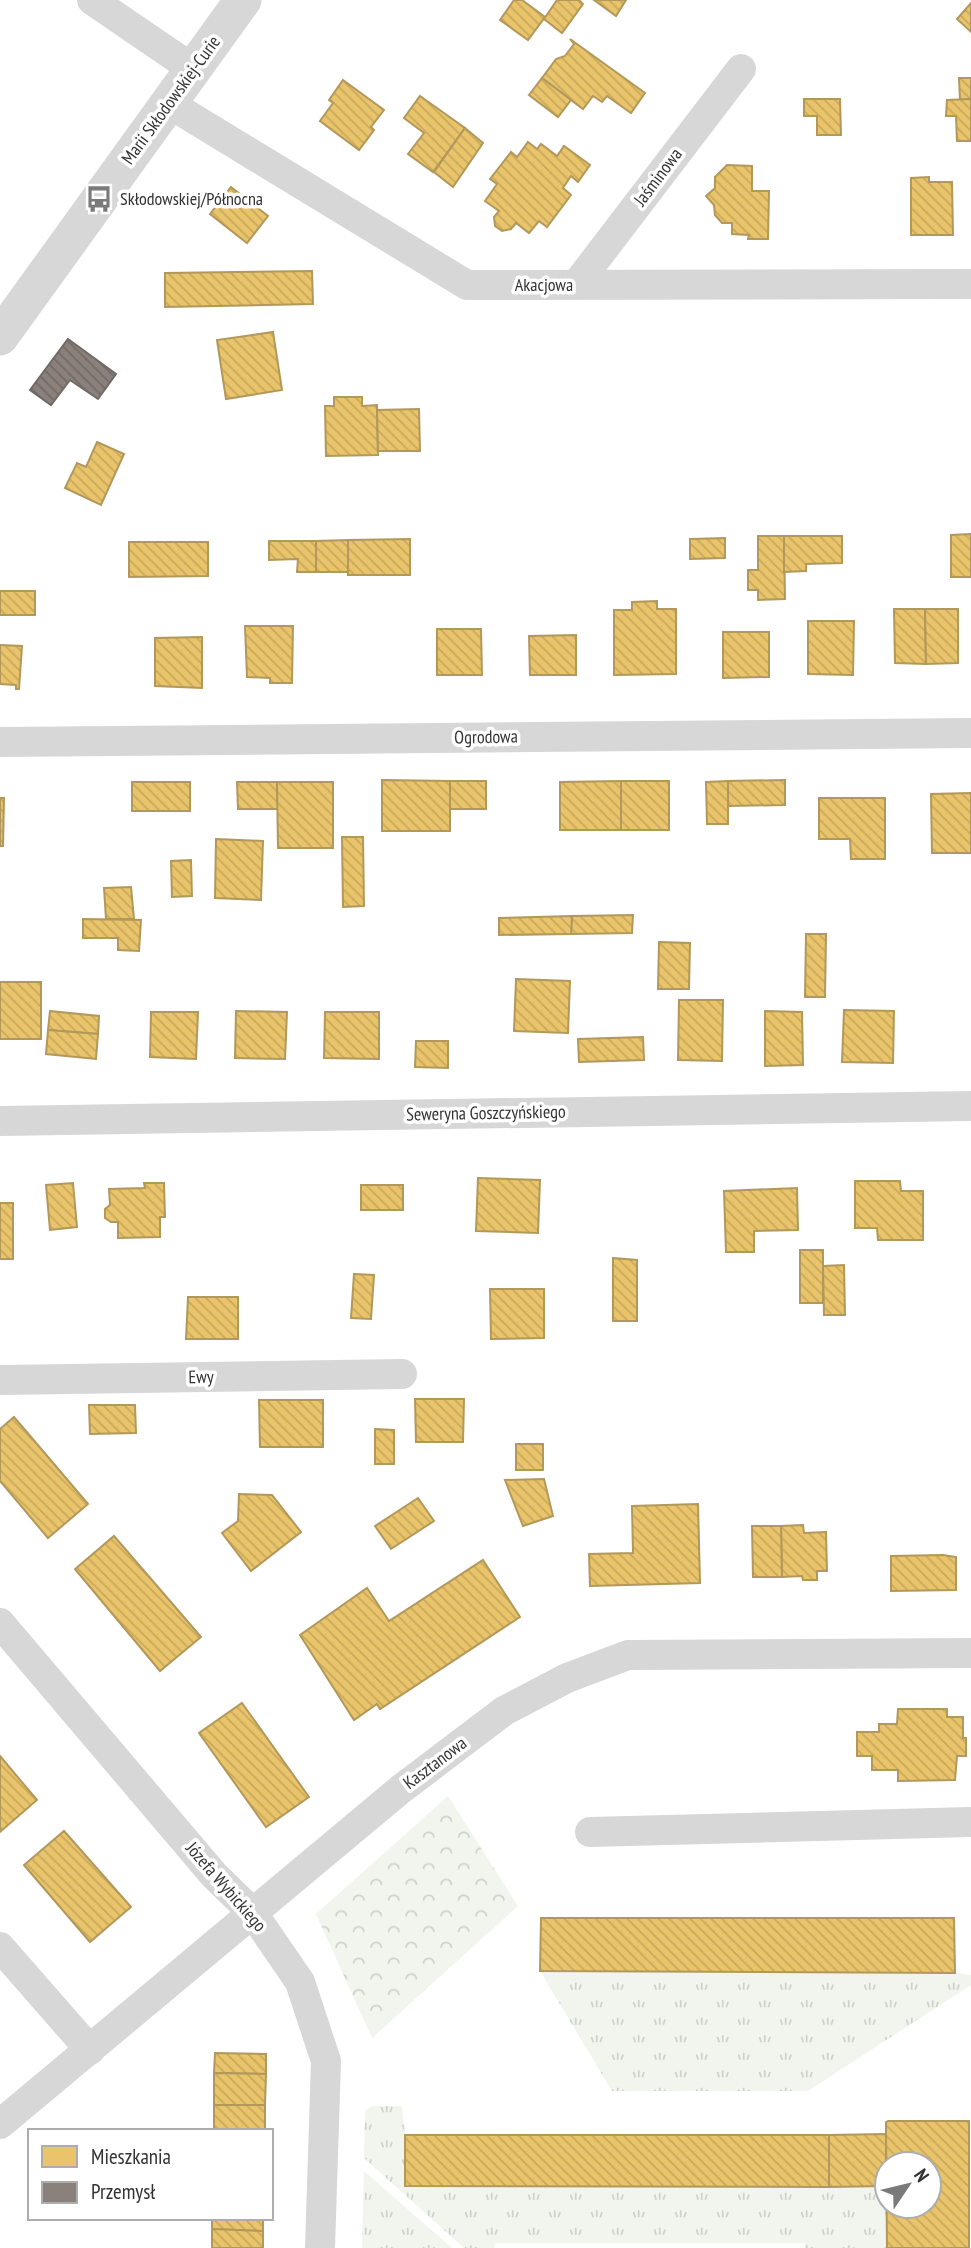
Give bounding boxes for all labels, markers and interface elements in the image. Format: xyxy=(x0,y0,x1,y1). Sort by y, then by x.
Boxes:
street label: Marii Skłodowskiej-Curie xyxy=(116,31,225,169)
street label: Jaśminowa xyxy=(628,143,687,211)
bus stop icon: Skłodowskiej/Północna xyxy=(84,184,114,214)
place label: Skłodowskiej/Północna xyxy=(120,187,263,210)
street label: Akacjowa xyxy=(515,273,573,296)
street label: Ogrodowa xyxy=(454,724,518,749)
street label: Seweryna Goszczyńskiego xyxy=(406,1100,566,1125)
street label: Ewy xyxy=(188,1365,214,1388)
street label: Kasztanowa xyxy=(398,1731,471,1794)
street label: Józefa Wybickiego xyxy=(180,1836,272,1936)
legend xyxy=(28,2129,273,2220)
text: Mieszkania xyxy=(91,2143,171,2170)
north arrow xyxy=(873,2150,943,2220)
text: N xyxy=(909,2164,935,2186)
text: Przemysł xyxy=(91,2178,155,2205)

